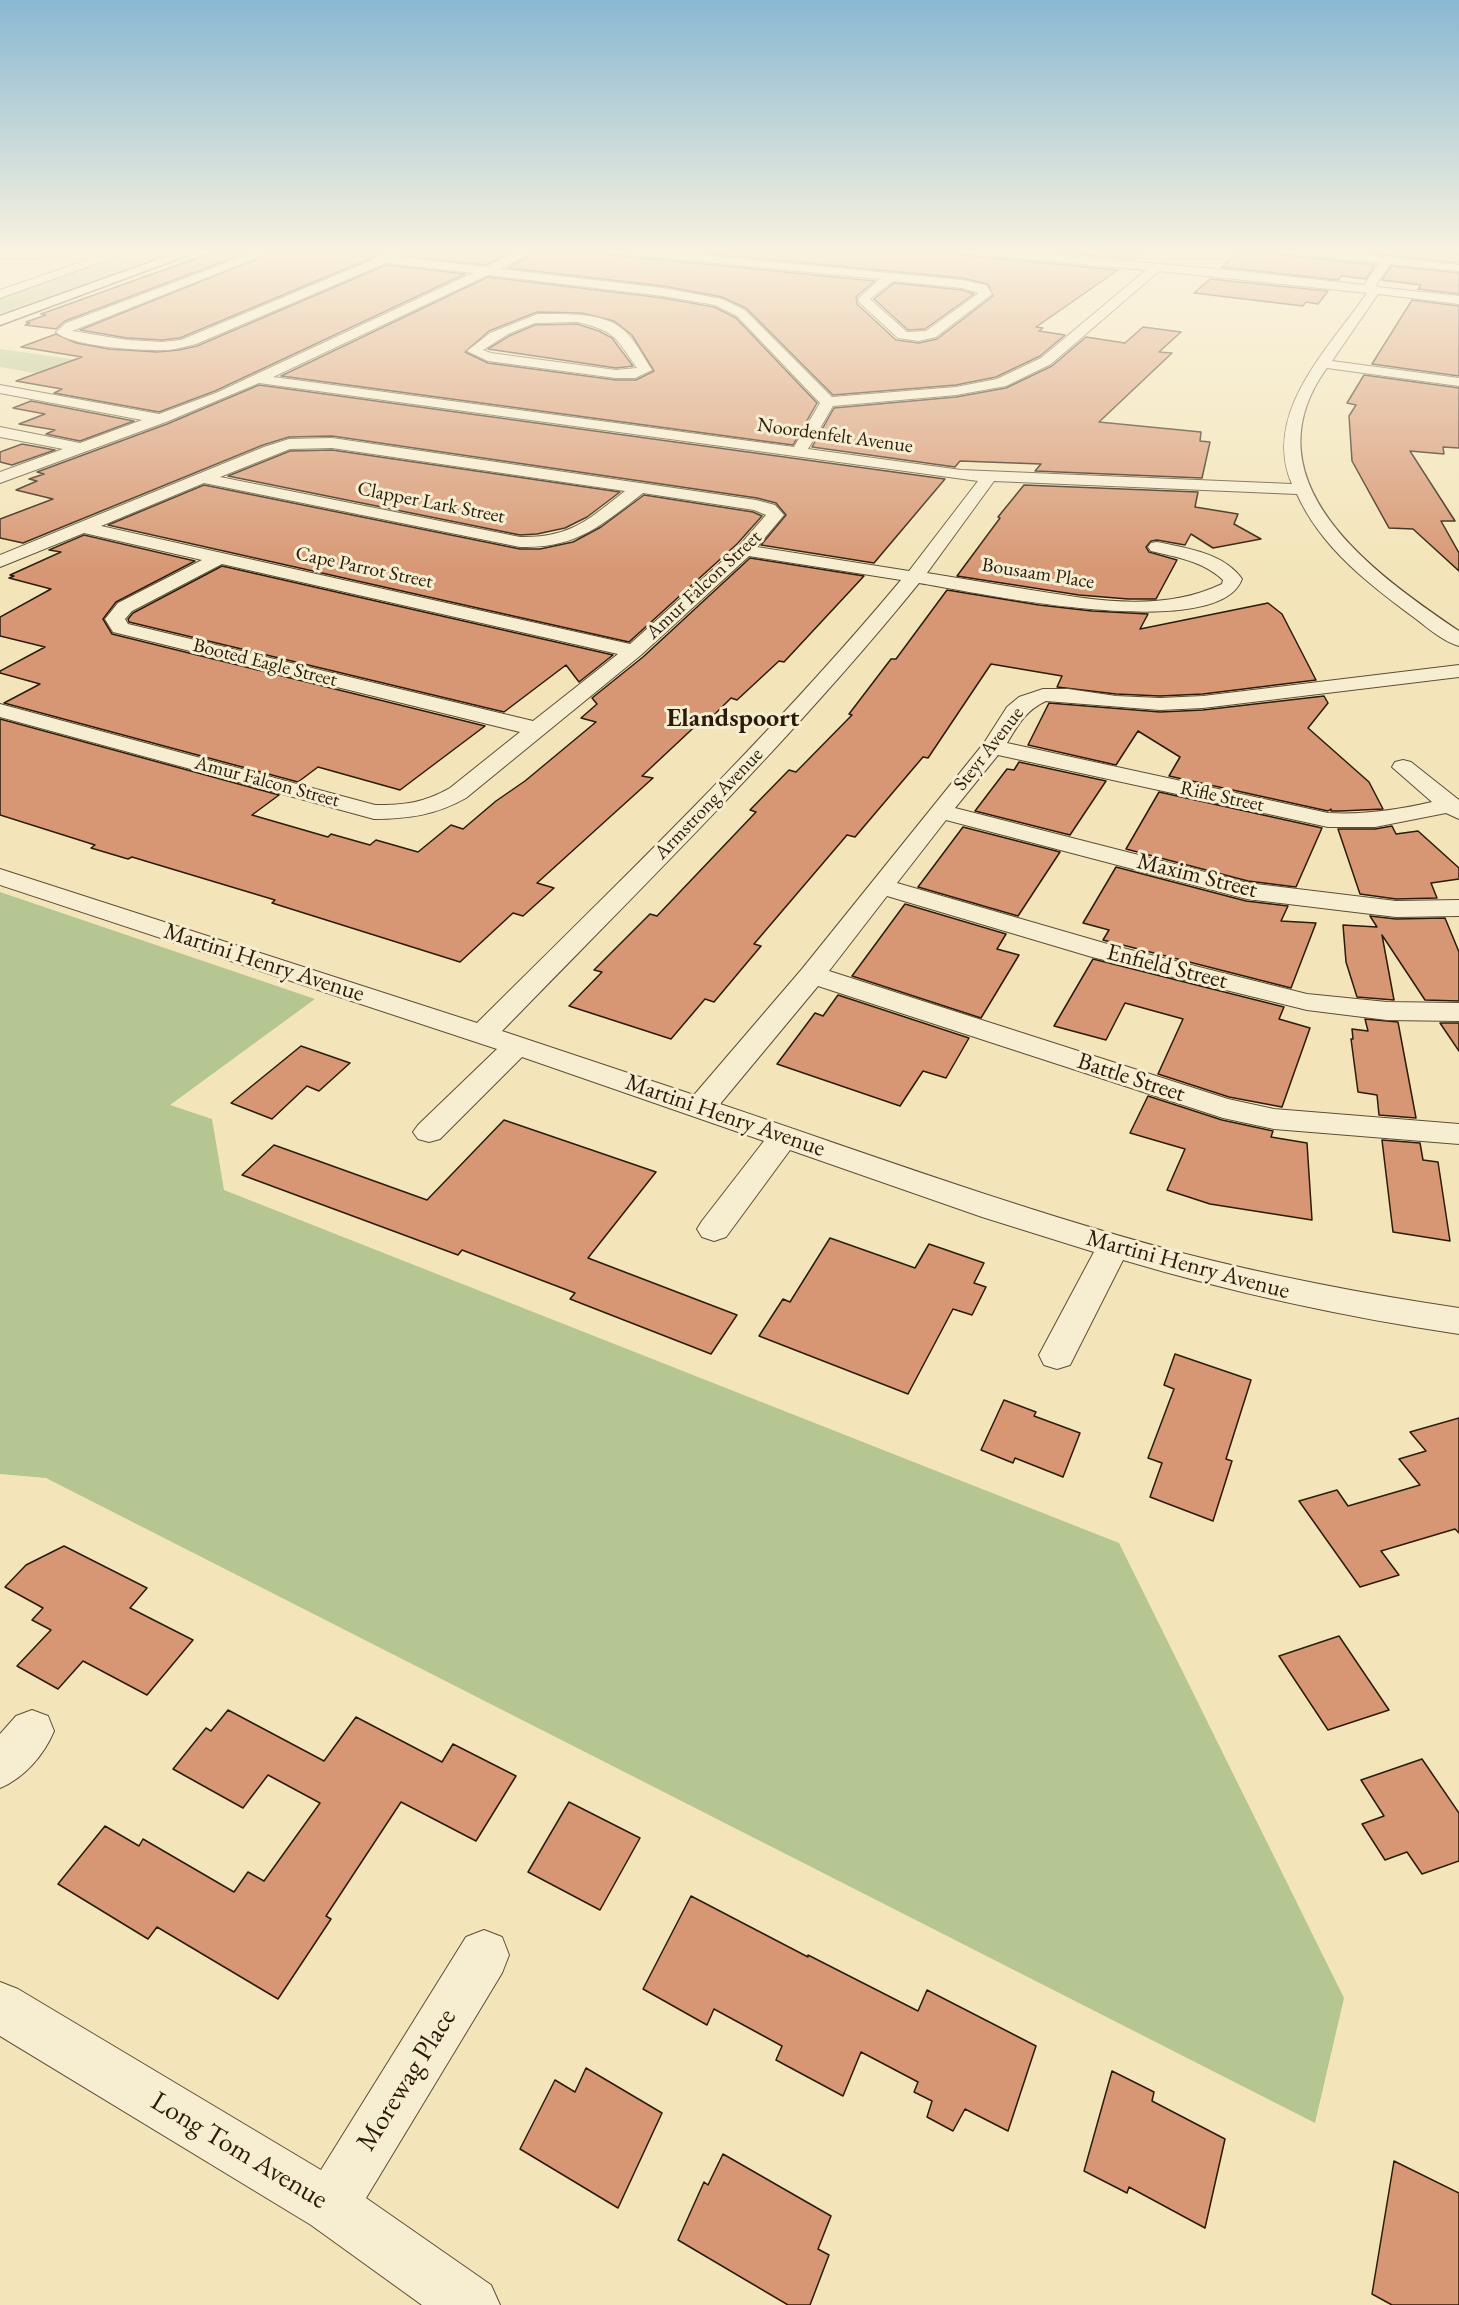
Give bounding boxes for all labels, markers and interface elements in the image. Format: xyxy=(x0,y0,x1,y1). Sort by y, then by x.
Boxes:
street label: Noordenfelt Avenue xyxy=(756,413,914,459)
street label: Clapper Lark Street xyxy=(355,477,507,529)
street label: Amur Falcon Street xyxy=(641,525,767,645)
street label: Cape Parrot Street xyxy=(293,542,435,594)
street label: Bousaam Place xyxy=(980,553,1096,595)
street label: Booted Eagle Street xyxy=(191,634,339,692)
street label: Steyr Avenue xyxy=(949,702,1029,796)
district label: Elandspoort xyxy=(666,703,800,735)
street label: Armstrong Avenue xyxy=(650,743,768,865)
street label: Amur Falcon Street xyxy=(192,751,342,813)
street label: Rifle Street xyxy=(1178,776,1266,818)
street label: Maxim Street xyxy=(1134,847,1260,905)
street label: Martini Henry Avenue xyxy=(160,917,368,1009)
street label: Enfield Street xyxy=(1104,938,1230,996)
street label: Battle Street xyxy=(1074,1047,1188,1109)
street label: Martini Henry Avenue xyxy=(621,1068,829,1164)
street label: Martini Henry Avenue xyxy=(1083,1224,1293,1306)
street label: Morewag Place xyxy=(350,2003,464,2157)
street label: Long Tom Avenue xyxy=(145,2085,333,2217)

